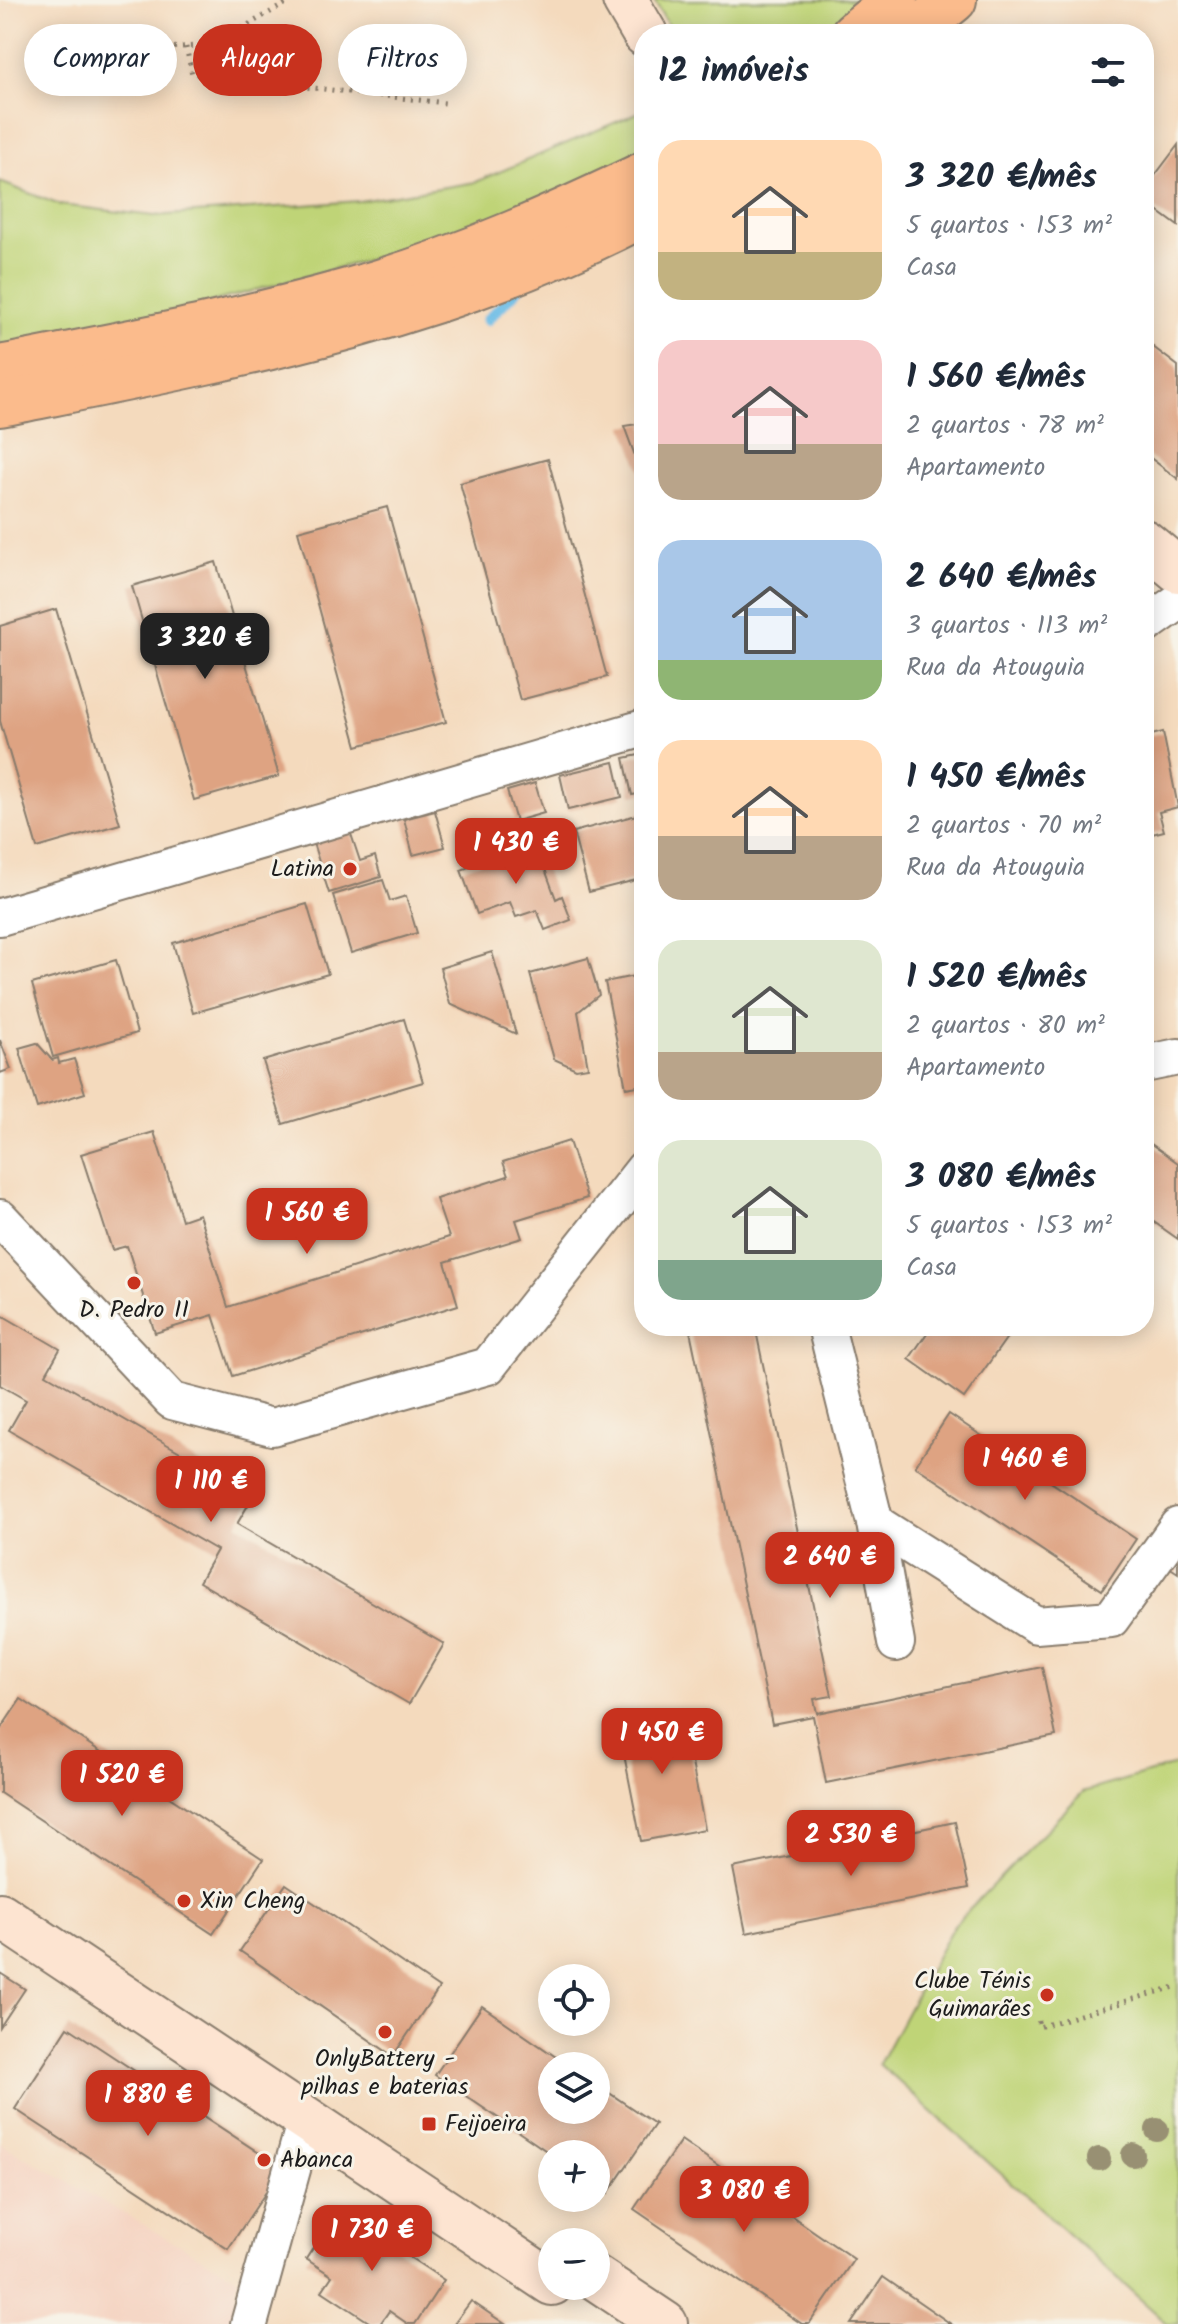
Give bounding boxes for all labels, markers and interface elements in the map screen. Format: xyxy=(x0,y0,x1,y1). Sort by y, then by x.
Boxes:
chip: Comprar xyxy=(24,24,177,96)
chip: Alugar xyxy=(193,24,322,96)
chip: Filtros xyxy=(338,24,467,96)
text: 12 imóveis xyxy=(658,45,809,99)
icon: filters xyxy=(1086,50,1130,94)
text: 3 320 €/mês xyxy=(906,151,1097,205)
icon: home xyxy=(722,172,818,268)
text: 5 quartos · 153 m² xyxy=(906,205,1112,247)
text: Casa xyxy=(906,247,957,289)
text: 1 560 €/mês xyxy=(906,351,1086,405)
icon: home xyxy=(722,372,818,468)
text: 2 quartos · 78 m² xyxy=(906,405,1104,447)
text: Apartamento xyxy=(906,447,1045,489)
text: 2 640 €/mês xyxy=(906,551,1097,605)
icon: home xyxy=(722,572,818,668)
text: 3 quartos · 113 m² xyxy=(906,605,1107,647)
pin: 3 320 € xyxy=(131,613,279,681)
text: 3 320 € xyxy=(158,618,252,660)
text: Rua da Atouguia xyxy=(906,647,1085,689)
text: 1 450 €/mês xyxy=(906,751,1086,805)
icon: home xyxy=(722,772,818,868)
text: 2 quartos · 70 m² xyxy=(906,805,1101,847)
pin: 1 430 € xyxy=(442,818,590,886)
text: 1 430 € xyxy=(473,823,559,865)
text: Rua da Atouguia xyxy=(906,847,1085,889)
place label: Latina xyxy=(271,850,334,889)
marker: Latina xyxy=(341,860,359,878)
text: 1 520 €/mês xyxy=(906,951,1087,1005)
icon: home xyxy=(722,972,818,1068)
text: 2 quartos · 80 m² xyxy=(906,1005,1105,1047)
text: Apartamento xyxy=(906,1047,1045,1089)
text: 3 080 €/mês xyxy=(906,1151,1096,1205)
icon: home xyxy=(722,1172,818,1268)
pin: 1 560 € xyxy=(233,1188,381,1256)
text: 1 560 € xyxy=(265,1193,349,1235)
text: 5 quartos · 153 m² xyxy=(906,1205,1112,1247)
text: Casa xyxy=(906,1247,957,1289)
marker: D. Pedro II xyxy=(125,1274,143,1292)
place label: D. Pedro II xyxy=(79,1291,189,1330)
pin: 1 460 € xyxy=(951,1434,1099,1502)
text: 1 460 € xyxy=(982,1439,1068,1481)
pin: 1 110 € xyxy=(137,1456,285,1524)
text: 1 110 € xyxy=(174,1461,248,1503)
pin: 2 640 € xyxy=(756,1532,904,1600)
text: 2 640 € xyxy=(783,1537,877,1579)
pin: 1 450 € xyxy=(588,1708,736,1776)
text: 1 450 € xyxy=(619,1713,705,1755)
pin: 1 520 € xyxy=(48,1750,196,1818)
text: 1 520 € xyxy=(79,1755,165,1797)
pin: 2 530 € xyxy=(777,1810,925,1878)
text: 2 530 € xyxy=(805,1815,897,1857)
place label: Xin Cheng xyxy=(200,1882,305,1921)
marker: Xin Cheng xyxy=(175,1892,193,1910)
place label: Clube Ténis Guimarães xyxy=(914,1962,1031,2029)
map controls xyxy=(538,1964,610,2300)
button: locate xyxy=(538,1964,610,2036)
marker: Clube Ténis Guimarães xyxy=(1038,1986,1056,2004)
marker: OnlyBattery - pilhas e baterias xyxy=(376,2023,394,2041)
place label: OnlyBattery - pilhas e baterias xyxy=(301,2040,468,2107)
button: layers xyxy=(538,2052,610,2124)
pin: 1 880 € xyxy=(74,2070,222,2138)
text: 1 880 € xyxy=(104,2075,192,2117)
place label: Feijoeira xyxy=(445,2105,527,2144)
marker: Feijoeira xyxy=(420,2115,438,2133)
button: + xyxy=(538,2140,610,2212)
place label: Abanca xyxy=(280,2141,353,2180)
marker: Abanca xyxy=(255,2151,273,2169)
pin: 3 080 € xyxy=(670,2166,818,2234)
text: 3 080 € xyxy=(698,2171,790,2213)
pin: 1 730 € xyxy=(298,2205,446,2273)
text: 1 730 € xyxy=(330,2210,414,2252)
button: − xyxy=(538,2228,610,2300)

